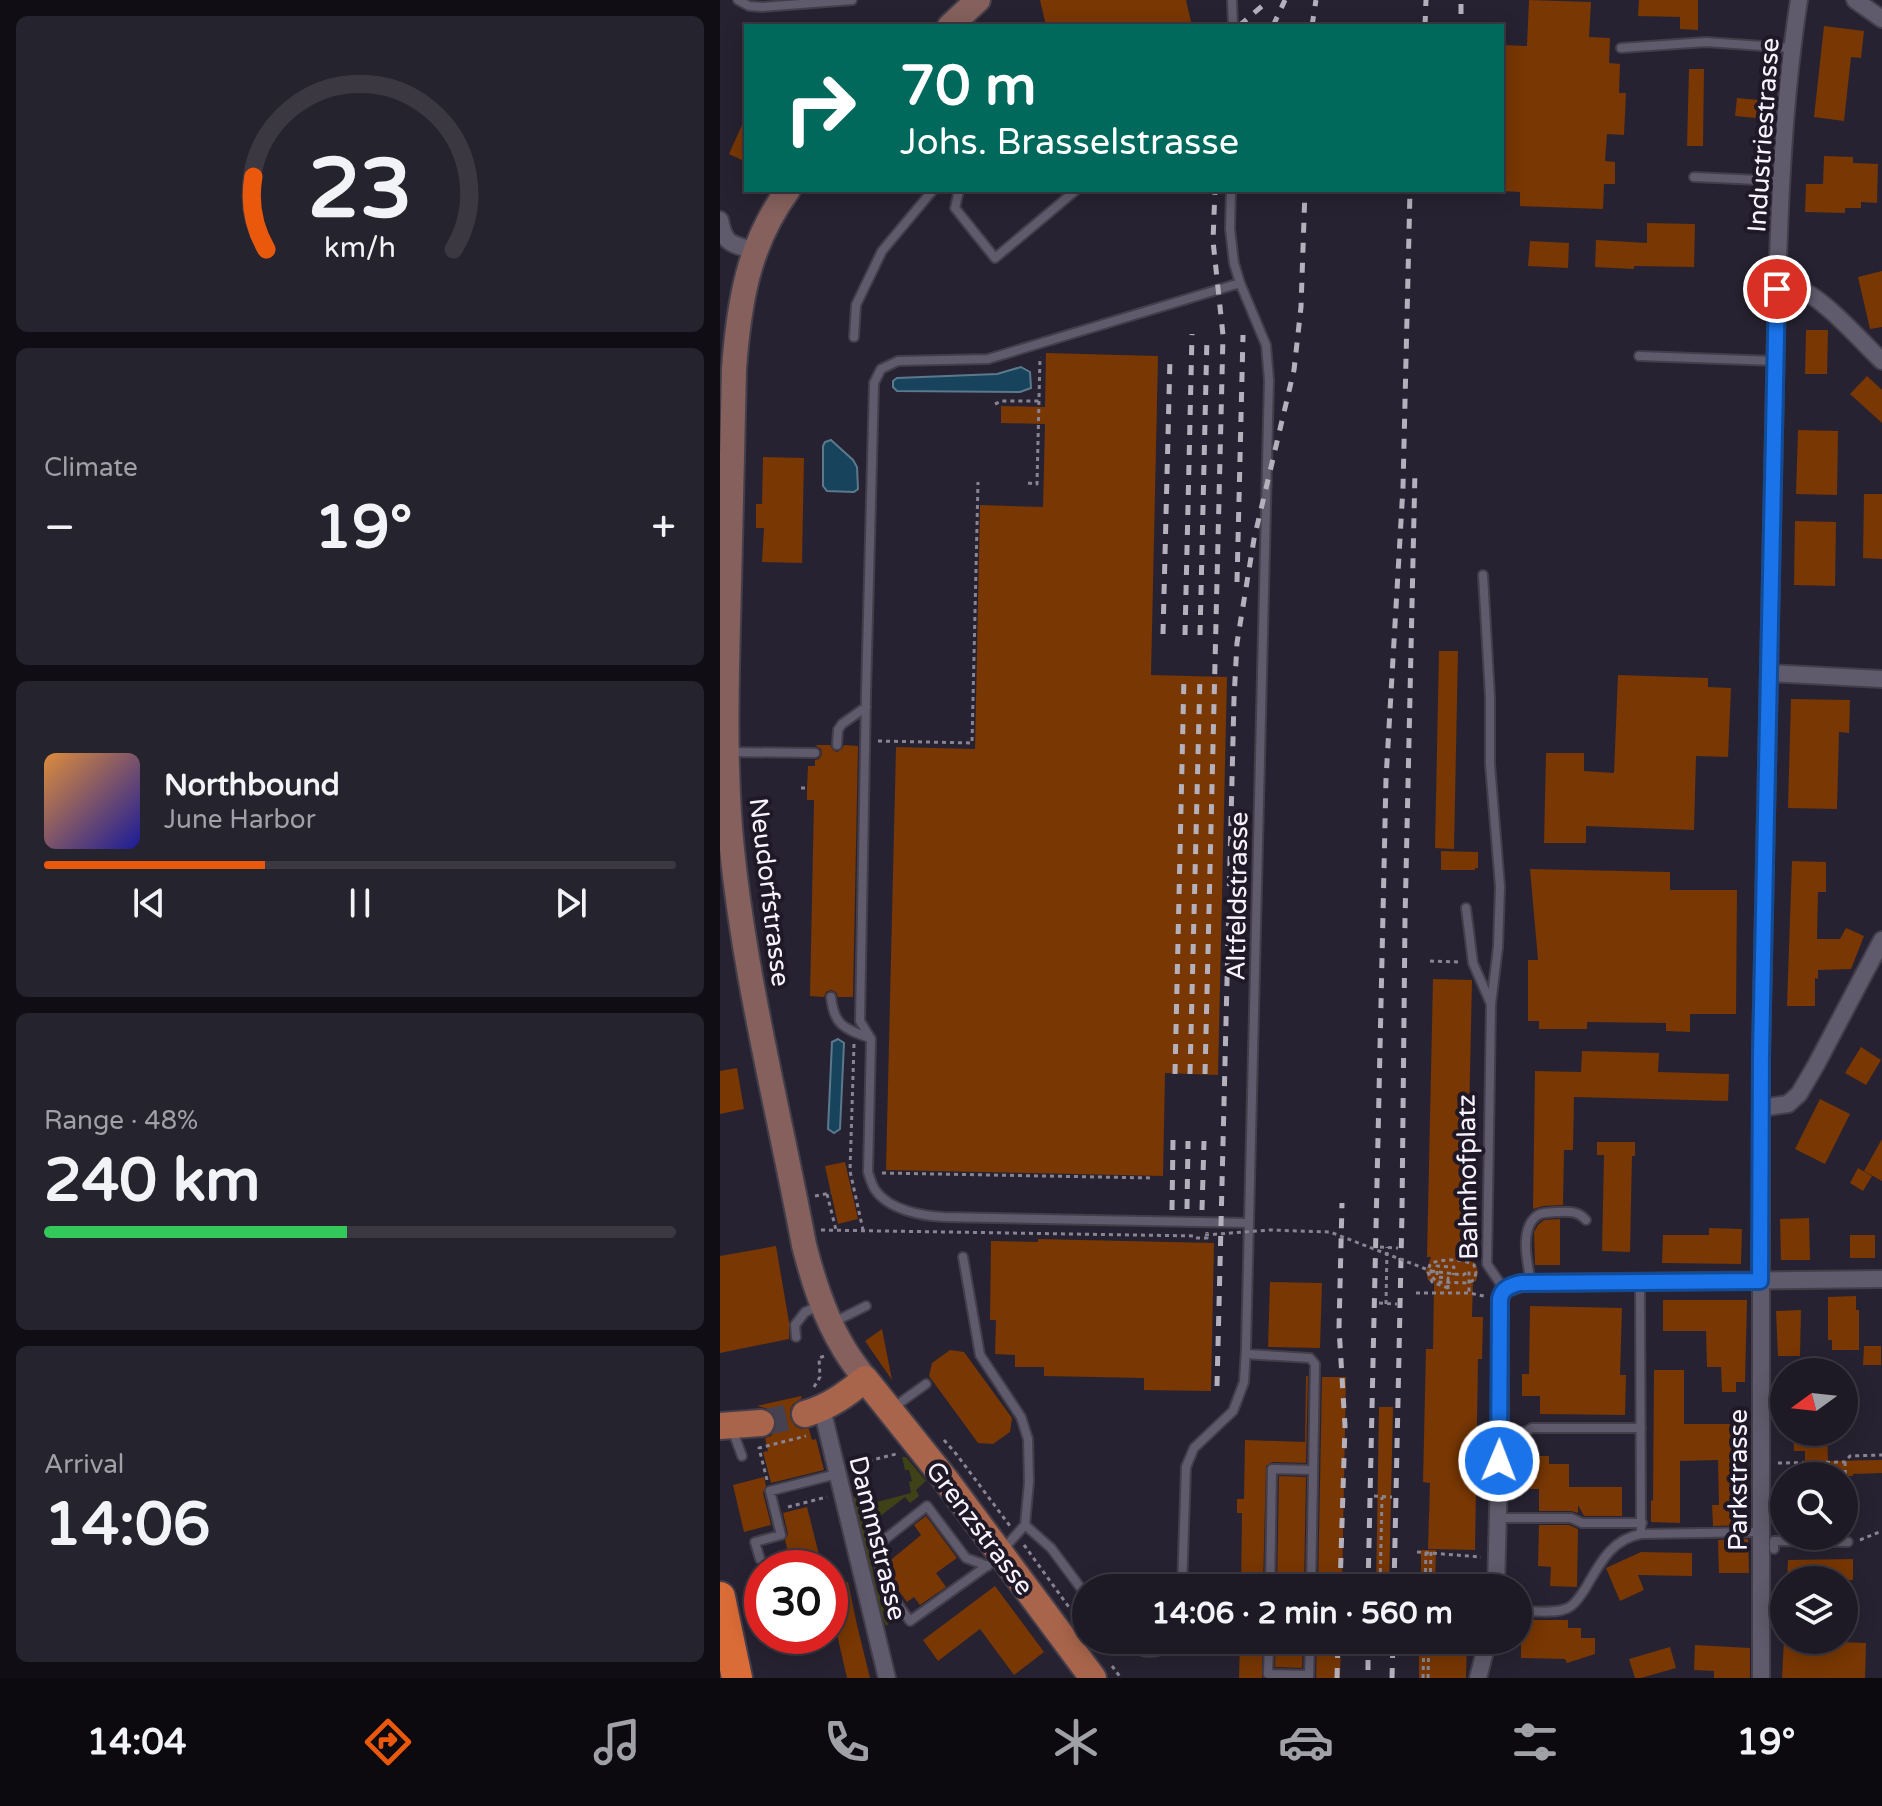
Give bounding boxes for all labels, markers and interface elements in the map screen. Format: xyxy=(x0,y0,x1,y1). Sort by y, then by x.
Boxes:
street label: Industriestrasse xyxy=(1741,37,1786,233)
text: 70 m xyxy=(900,53,1036,120)
icon: right xyxy=(768,56,872,160)
text: Johs. Brasselstrasse xyxy=(900,121,1239,164)
text: 23 xyxy=(308,140,412,240)
text: km/h xyxy=(324,231,396,265)
pin xyxy=(1743,255,1811,323)
icon: arrive xyxy=(1755,267,1799,311)
text: Climate xyxy=(44,452,138,483)
text: 19° xyxy=(314,492,412,564)
text: − xyxy=(44,502,75,555)
text: + xyxy=(651,502,676,555)
text: Northbound xyxy=(164,767,340,804)
street label: Neudorfstrasse xyxy=(743,796,796,988)
text: June Harbor xyxy=(164,804,316,835)
street label: Altfeldstrasse xyxy=(1221,811,1254,981)
icon: previous xyxy=(127,881,171,925)
icon: pause xyxy=(338,881,382,925)
icon: next xyxy=(549,881,593,925)
street label: Bahnhofplatz xyxy=(1451,1094,1484,1260)
text: Range · 48% xyxy=(44,1105,198,1136)
text: 240 km xyxy=(44,1145,260,1217)
north arrow xyxy=(1770,1358,1858,1446)
map controls xyxy=(1770,1358,1858,1654)
street label: Parkstrasse xyxy=(1723,1409,1754,1551)
position arrow xyxy=(1457,1419,1541,1503)
text: Arrival xyxy=(44,1449,124,1480)
street label: Dammstrasse xyxy=(842,1453,913,1623)
street label: Grenzstrasse xyxy=(919,1455,1040,1601)
button: search xyxy=(1770,1462,1858,1550)
text: 14:06 xyxy=(44,1489,210,1561)
speed limit sign: 30 xyxy=(744,1550,848,1654)
button: layers xyxy=(1770,1566,1858,1654)
text: 14:06 · 2 min · 560 m xyxy=(1151,1595,1453,1632)
icon: directions xyxy=(360,1714,416,1770)
icon: music xyxy=(589,1714,645,1770)
icon: phone xyxy=(819,1714,875,1770)
icon: climate xyxy=(1048,1714,1104,1770)
icon: car xyxy=(1278,1714,1334,1770)
icon: filters xyxy=(1507,1714,1563,1770)
text: 14:04 xyxy=(87,1721,187,1764)
text: 19° xyxy=(1736,1721,1795,1764)

